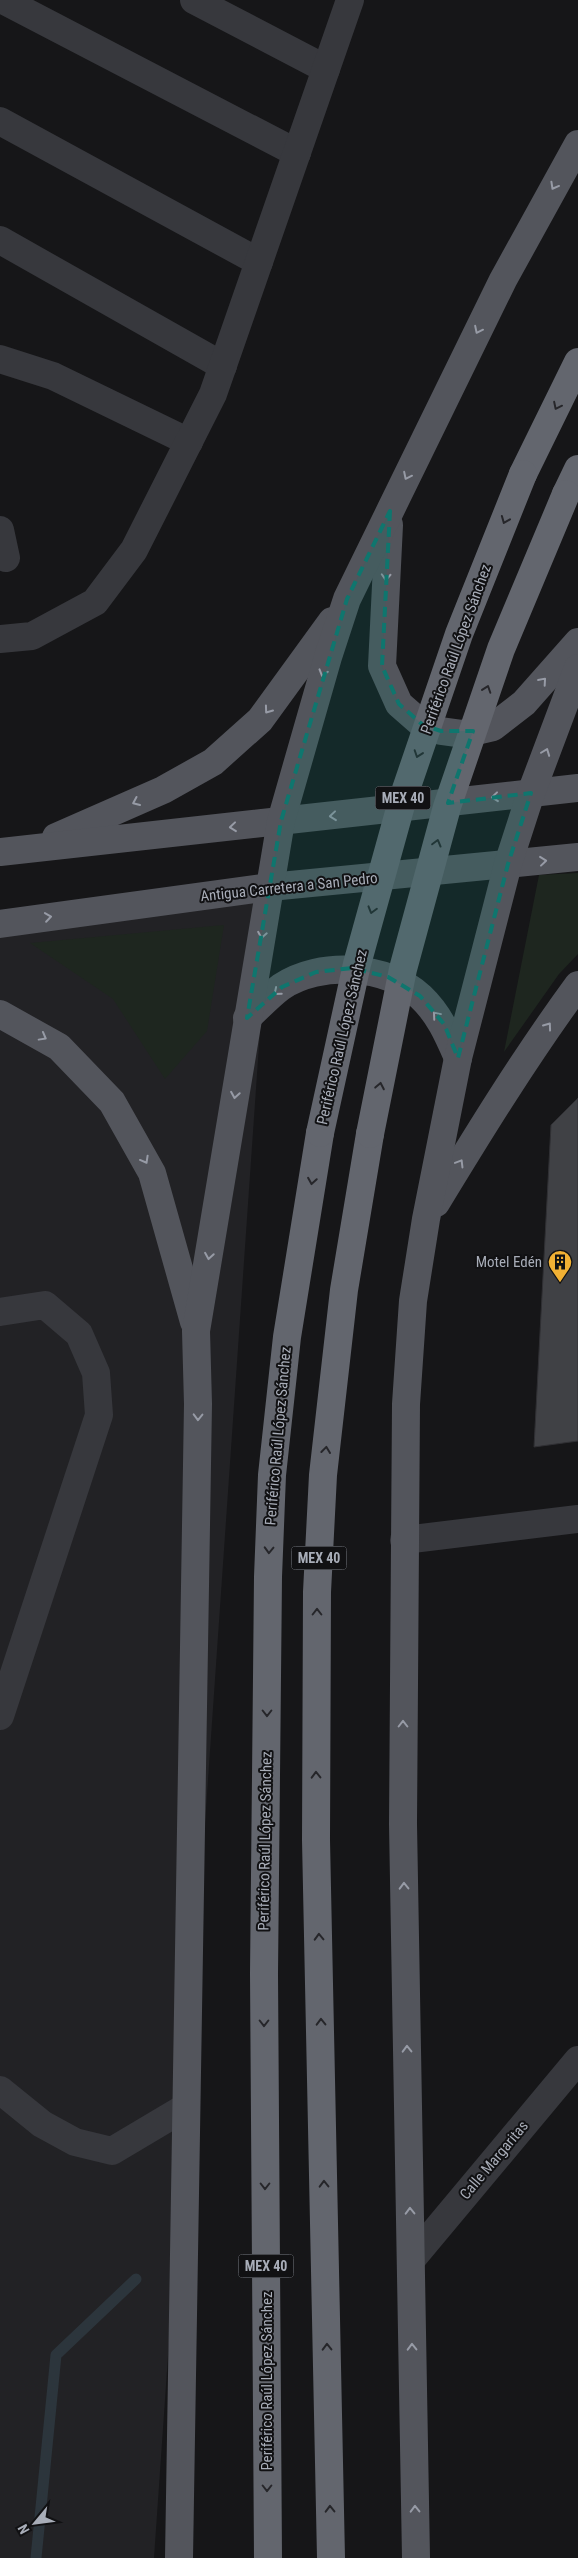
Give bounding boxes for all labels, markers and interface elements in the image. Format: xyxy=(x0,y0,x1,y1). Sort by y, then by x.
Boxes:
one-way arrow xyxy=(551,181,561,190)
one-way arrow xyxy=(474,325,484,334)
one-way arrow xyxy=(553,400,563,409)
one-way arrow xyxy=(403,471,413,480)
one-way arrow xyxy=(501,515,511,524)
street label: Periférico Raúl López Sánchez xyxy=(417,562,495,736)
one-way arrow xyxy=(381,573,392,581)
one-way arrow xyxy=(319,669,329,677)
one-way arrow xyxy=(538,678,546,687)
one-way arrow xyxy=(482,685,492,693)
one-way arrow xyxy=(265,704,273,713)
one-way arrow xyxy=(540,748,550,757)
one-way arrow xyxy=(414,749,424,758)
road number: MEX 40 xyxy=(376,786,430,810)
one-way arrow xyxy=(490,791,498,802)
one-way arrow xyxy=(132,796,141,807)
one-way arrow xyxy=(329,810,337,821)
one-way arrow xyxy=(229,821,237,832)
one-way arrow xyxy=(431,839,442,848)
one-way arrow xyxy=(539,856,547,867)
street label: Antigua Carretera a San Pedro xyxy=(199,869,379,905)
one-way arrow xyxy=(367,905,378,914)
one-way arrow xyxy=(44,913,53,923)
one-way arrow xyxy=(257,931,267,939)
street label: Periférico Raúl López Sánchez xyxy=(313,948,371,1126)
one-way arrow xyxy=(273,986,282,995)
one-way arrow xyxy=(433,1012,442,1021)
one-way arrow xyxy=(542,1022,551,1032)
one-way arrow xyxy=(37,1031,46,1041)
one-way arrow xyxy=(374,1082,385,1091)
one-way arrow xyxy=(230,1091,240,1100)
one-way arrow xyxy=(139,1155,149,1164)
one-way arrow xyxy=(454,1159,464,1168)
one-way arrow xyxy=(308,1176,318,1185)
building icon: Motel Edén xyxy=(547,1249,573,1283)
one-way arrow xyxy=(204,1251,214,1260)
place label: Motel Edén xyxy=(476,1253,542,1271)
street label: Periférico Raúl López Sánchez xyxy=(261,1346,295,1526)
one-way arrow xyxy=(193,1414,203,1421)
one-way arrow xyxy=(320,1446,331,1454)
road number: MEX 40 xyxy=(292,1546,346,1570)
one-way arrow xyxy=(263,1547,274,1555)
one-way arrow xyxy=(312,1608,322,1616)
one-way arrow xyxy=(262,1710,272,1717)
one-way arrow xyxy=(398,1720,408,1728)
street label: Periférico Raúl López Sánchez xyxy=(254,1751,276,1931)
one-way arrow xyxy=(311,1771,321,1778)
one-way arrow xyxy=(399,1882,409,1890)
one-way arrow xyxy=(314,1933,324,1941)
one-way arrow xyxy=(316,2018,326,2026)
one-way arrow xyxy=(259,2020,269,2027)
one-way arrow xyxy=(402,2045,412,2052)
street label: Calle Margaritas xyxy=(456,2117,532,2203)
one-way arrow xyxy=(319,2180,329,2188)
one-way arrow xyxy=(260,2182,270,2190)
one-way arrow xyxy=(404,2207,415,2215)
road number: MEX 40 xyxy=(238,2254,294,2278)
street label: Periférico Raúl López Sánchez xyxy=(258,2291,276,2471)
one-way arrow xyxy=(322,2343,332,2350)
one-way arrow xyxy=(407,2343,417,2350)
one-way arrow xyxy=(262,2484,272,2492)
north arrow xyxy=(10,2498,60,2548)
one-way arrow xyxy=(324,2505,335,2513)
one-way arrow xyxy=(410,2505,420,2513)
text: N xyxy=(15,2522,33,2537)

